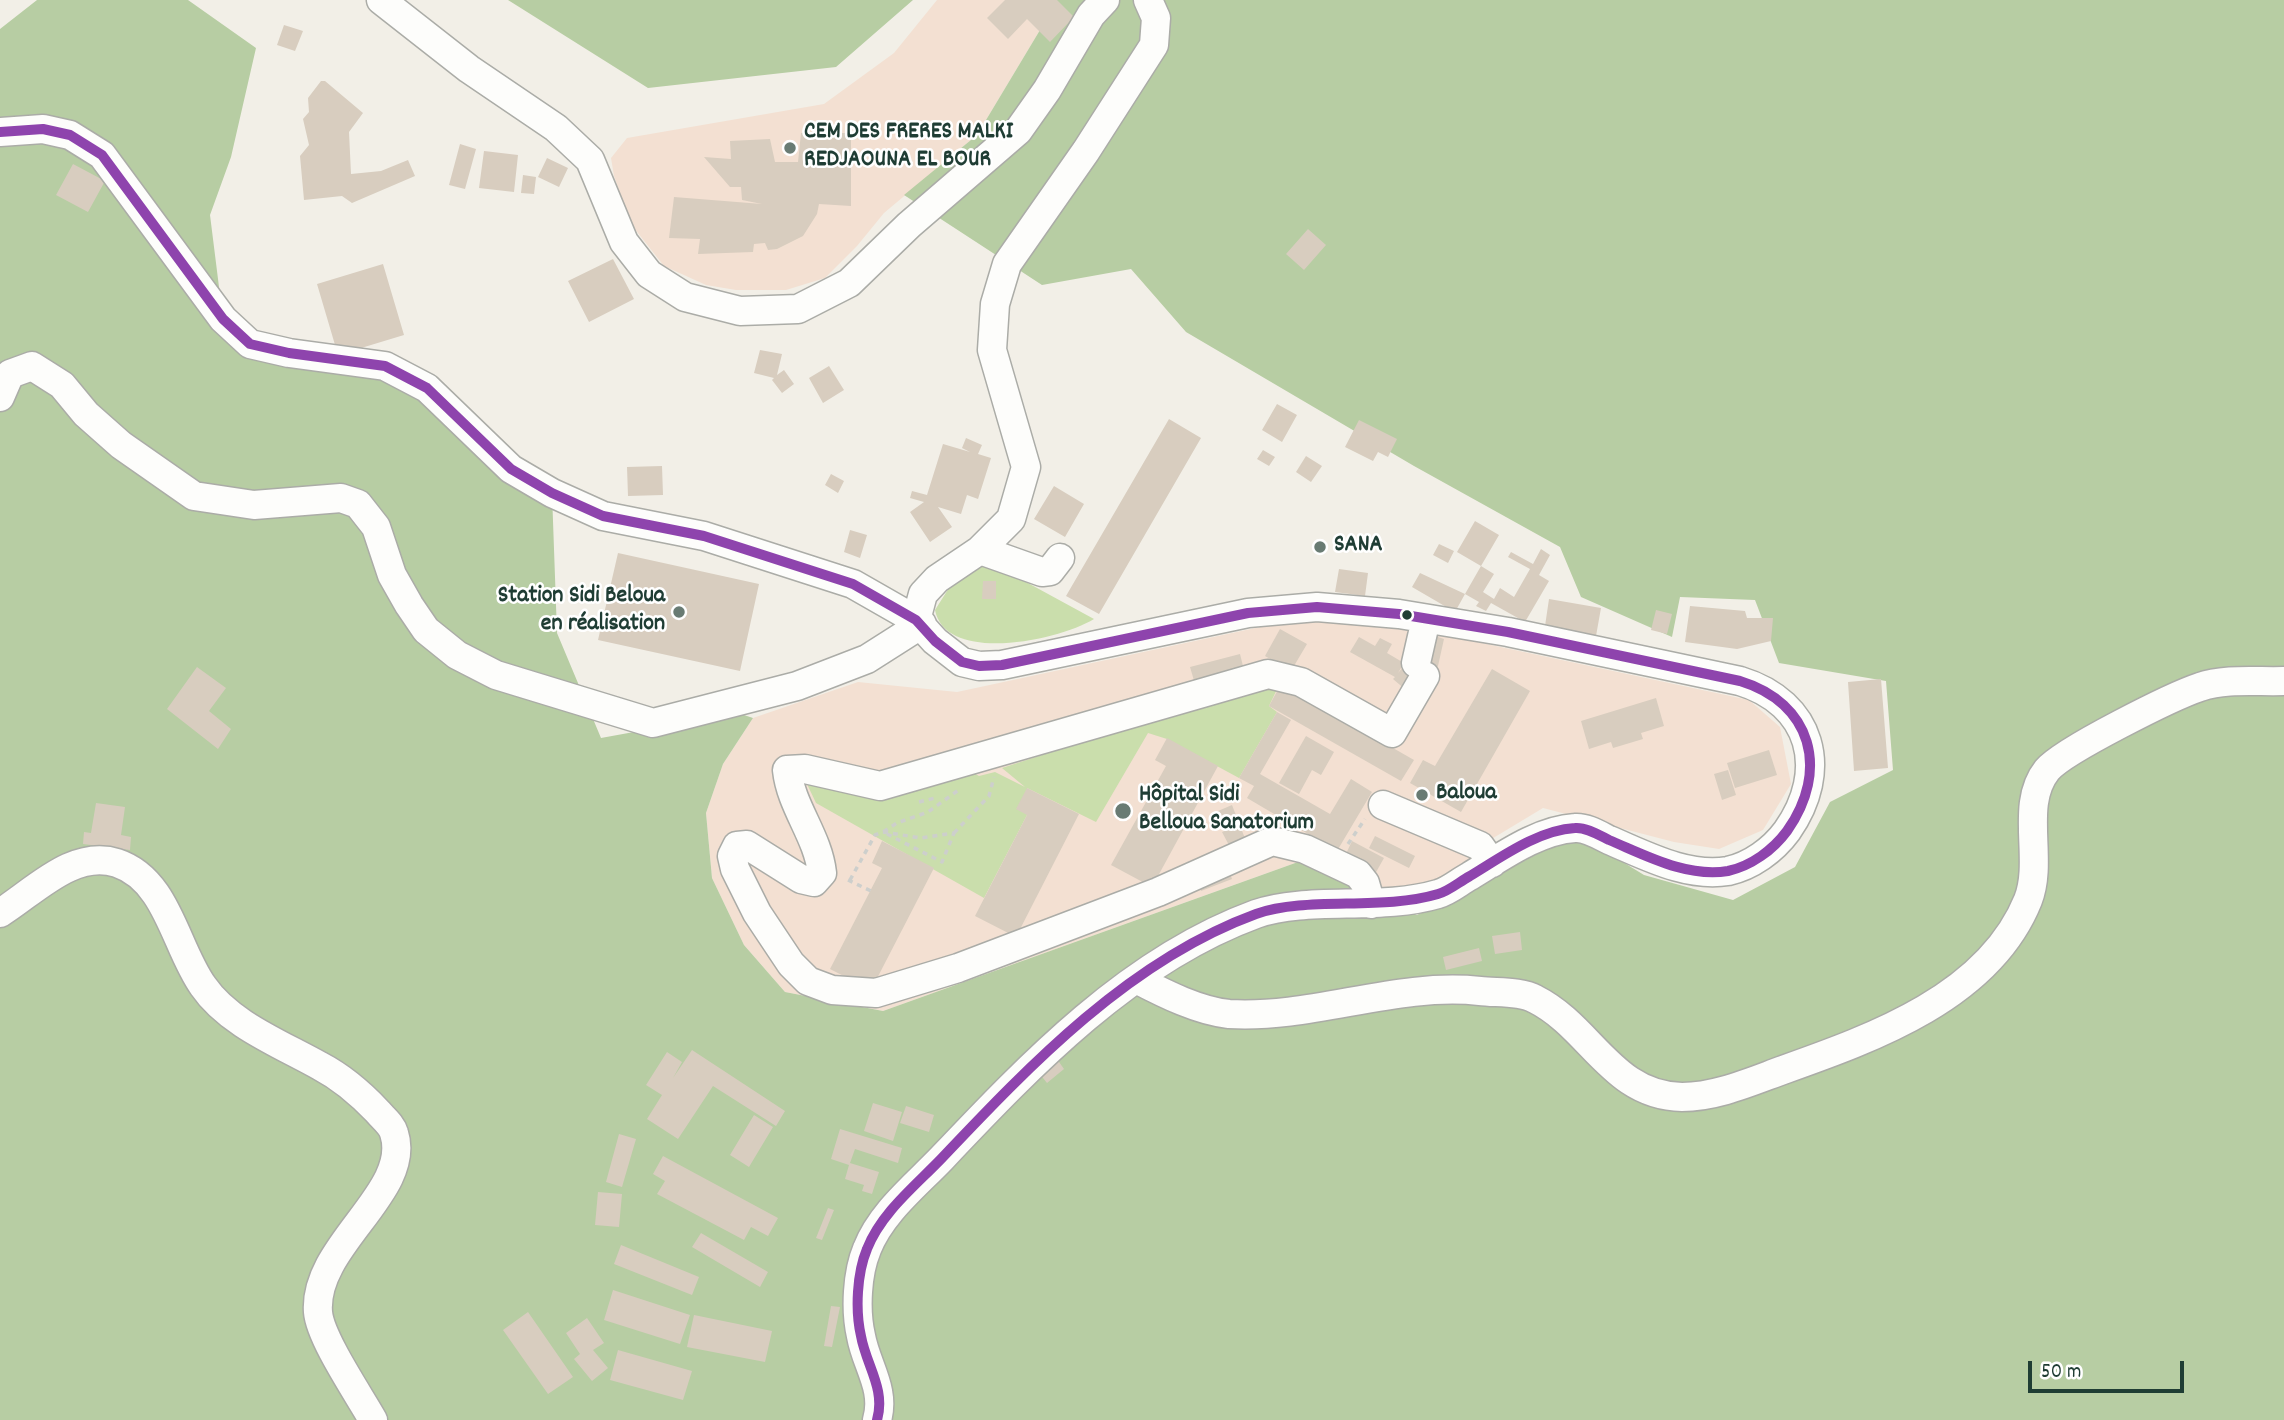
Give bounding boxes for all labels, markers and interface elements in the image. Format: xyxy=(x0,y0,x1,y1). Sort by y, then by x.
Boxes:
place label: CEM DES FRERES MALKI REDJAOUNA EL BOUR xyxy=(804,120,1013,176)
marker: CEM DES FRERES MALKI REDJAOUNA EL BOUR xyxy=(782,140,798,156)
place label: SANA xyxy=(1334,533,1383,561)
marker: SANA xyxy=(1312,539,1328,555)
place label: Station Sidi Beloua en réalisation xyxy=(498,584,665,640)
marker: Station Sidi Beloua en réalisation xyxy=(671,604,687,620)
unlabelled marker xyxy=(1400,608,1414,622)
place label: Baloua xyxy=(1436,781,1497,809)
place label: Hôpital Sidi Belloua Sanatorium xyxy=(1139,783,1314,839)
marker: Baloua xyxy=(1414,787,1430,803)
marker: Hôpital Sidi Belloua Sanatorium xyxy=(1113,801,1133,821)
scale bar xyxy=(2032,1346,2188,1390)
text: 50 m xyxy=(2041,1358,2081,1388)

